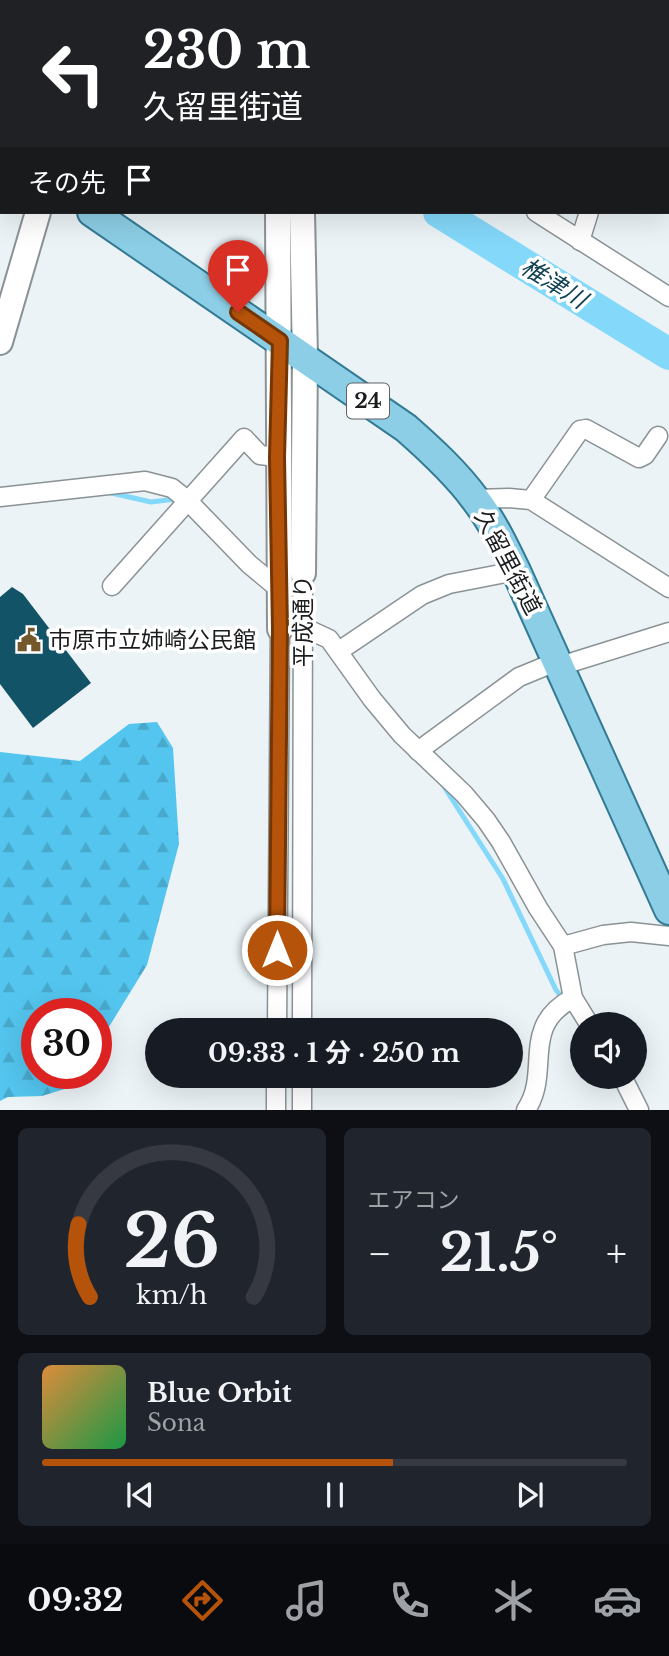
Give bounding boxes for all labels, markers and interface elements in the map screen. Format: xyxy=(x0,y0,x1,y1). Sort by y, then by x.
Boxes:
text: 230 m xyxy=(143,20,310,81)
icon: left xyxy=(28,28,119,119)
text: 久留里街道 xyxy=(143,87,303,127)
icon: arrive xyxy=(120,161,158,199)
text: その先 xyxy=(28,167,106,199)
pin xyxy=(208,240,268,312)
icon: arrive xyxy=(219,251,257,289)
water label: 椎津川 xyxy=(516,252,595,316)
road number: 24 xyxy=(347,384,389,418)
street label: 久留里街道 xyxy=(469,505,547,619)
street label: 平成通り xyxy=(289,575,317,667)
public building icon: 市原市立姉崎公民館 xyxy=(15,626,43,654)
place label: 市原市立姉崎公民館 xyxy=(49,626,256,654)
position arrow xyxy=(240,913,314,987)
speed limit sign: 30 xyxy=(21,998,112,1089)
map controls xyxy=(570,1012,647,1089)
button: sound xyxy=(570,1012,647,1089)
text: 09:33 · 1 分 · 250 m xyxy=(208,1037,460,1069)
text: エアコン xyxy=(368,1186,460,1214)
text: 26 xyxy=(124,1197,220,1288)
text: 21.5° xyxy=(440,1221,558,1285)
text: − xyxy=(368,1230,392,1277)
text: + xyxy=(606,1230,627,1277)
text: km/h xyxy=(136,1280,207,1311)
text: Blue Orbit xyxy=(147,1377,292,1409)
text: Sona xyxy=(147,1409,205,1437)
icon: previous xyxy=(121,1476,159,1514)
icon: pause xyxy=(316,1476,354,1514)
icon: next xyxy=(511,1476,549,1514)
icon: directions xyxy=(178,1576,227,1625)
icon: music xyxy=(282,1576,331,1625)
icon: phone xyxy=(385,1576,434,1625)
icon: climate xyxy=(489,1576,538,1625)
icon: car xyxy=(593,1576,642,1625)
text: 09:32 xyxy=(27,1580,123,1620)

